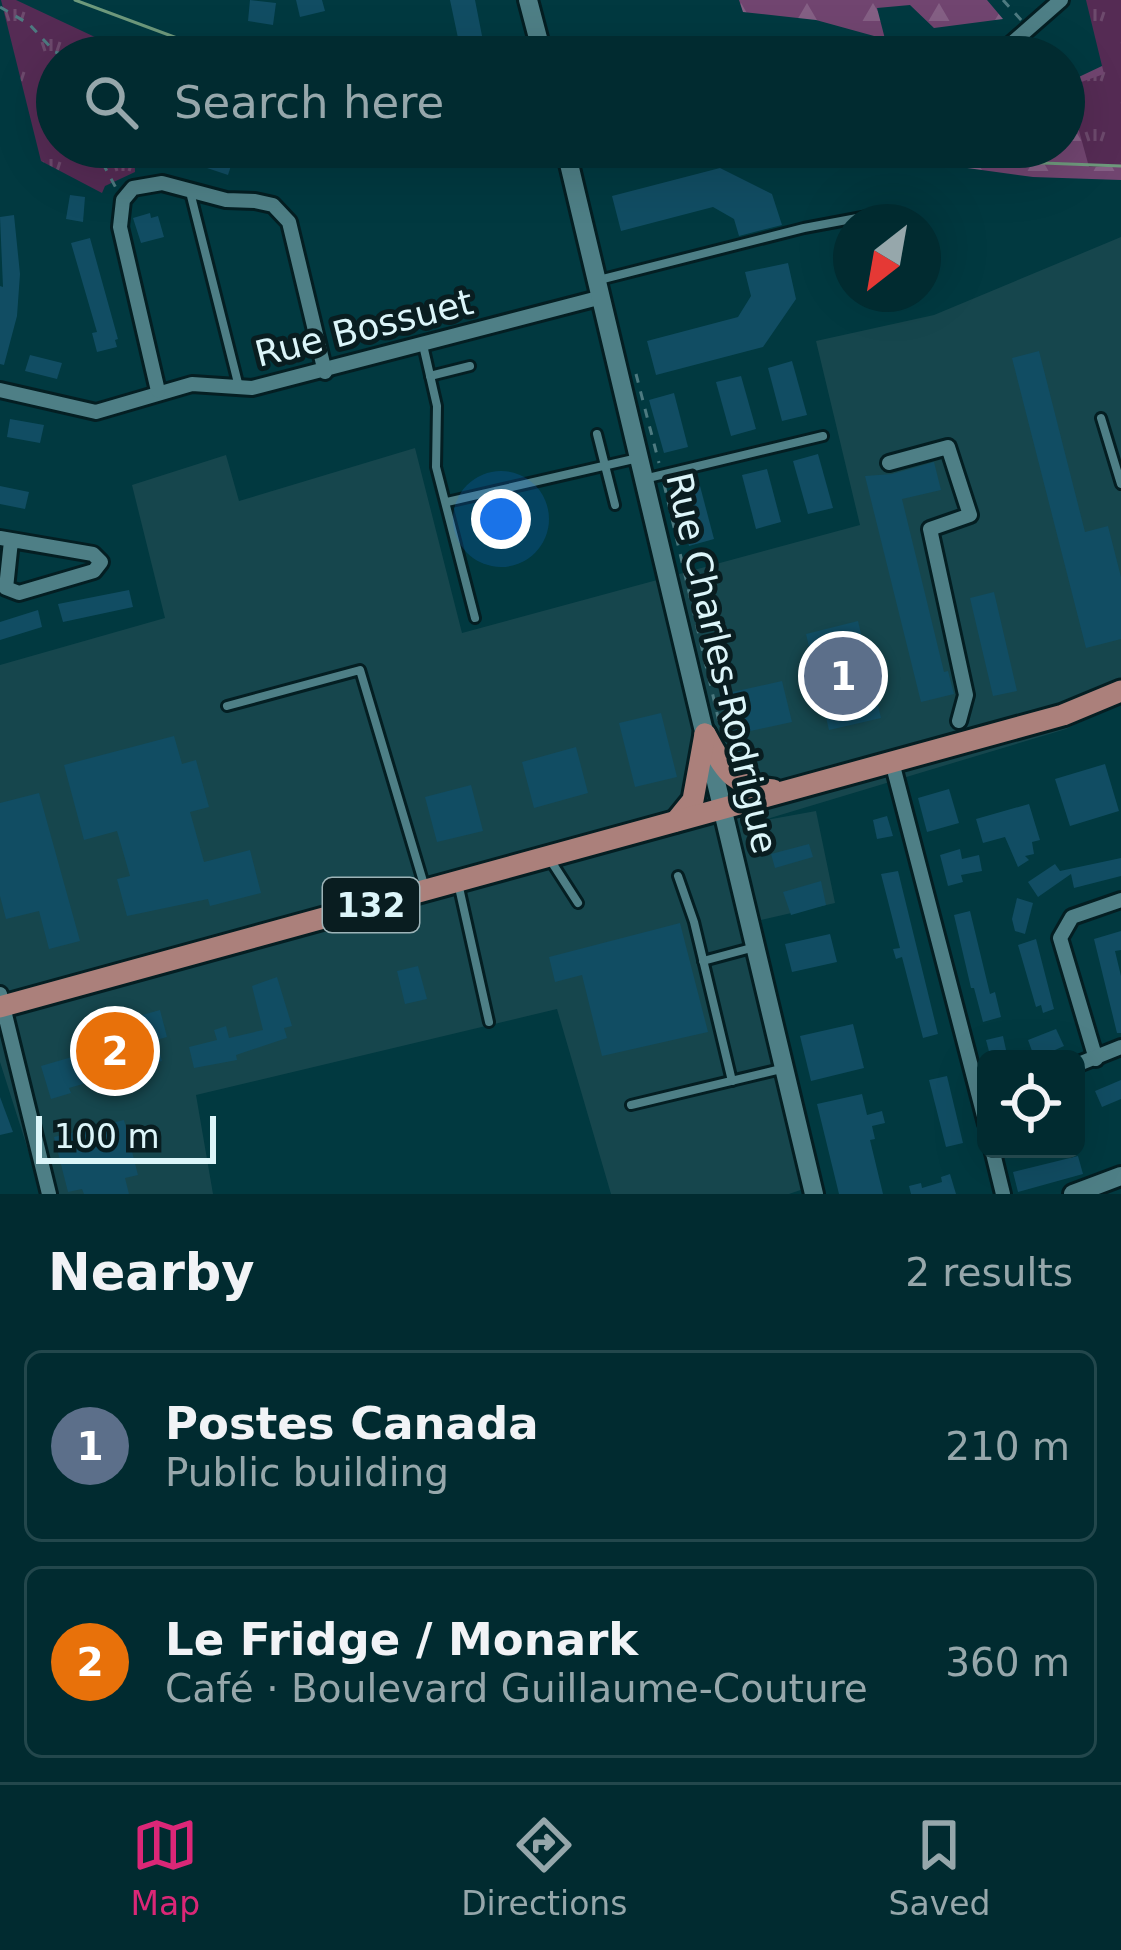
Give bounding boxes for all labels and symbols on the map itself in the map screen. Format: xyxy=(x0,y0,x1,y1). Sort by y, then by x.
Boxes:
north arrow xyxy=(833,204,941,312)
street label: Rue Bossuet xyxy=(251,281,477,375)
street label: Rue Charles-Rodrigue xyxy=(658,469,786,857)
your location xyxy=(471,489,531,549)
pin: 1 xyxy=(804,631,882,721)
road number: 132 xyxy=(323,878,419,932)
pin: 2 xyxy=(76,1006,154,1096)
scale bar xyxy=(36,1110,216,1163)

